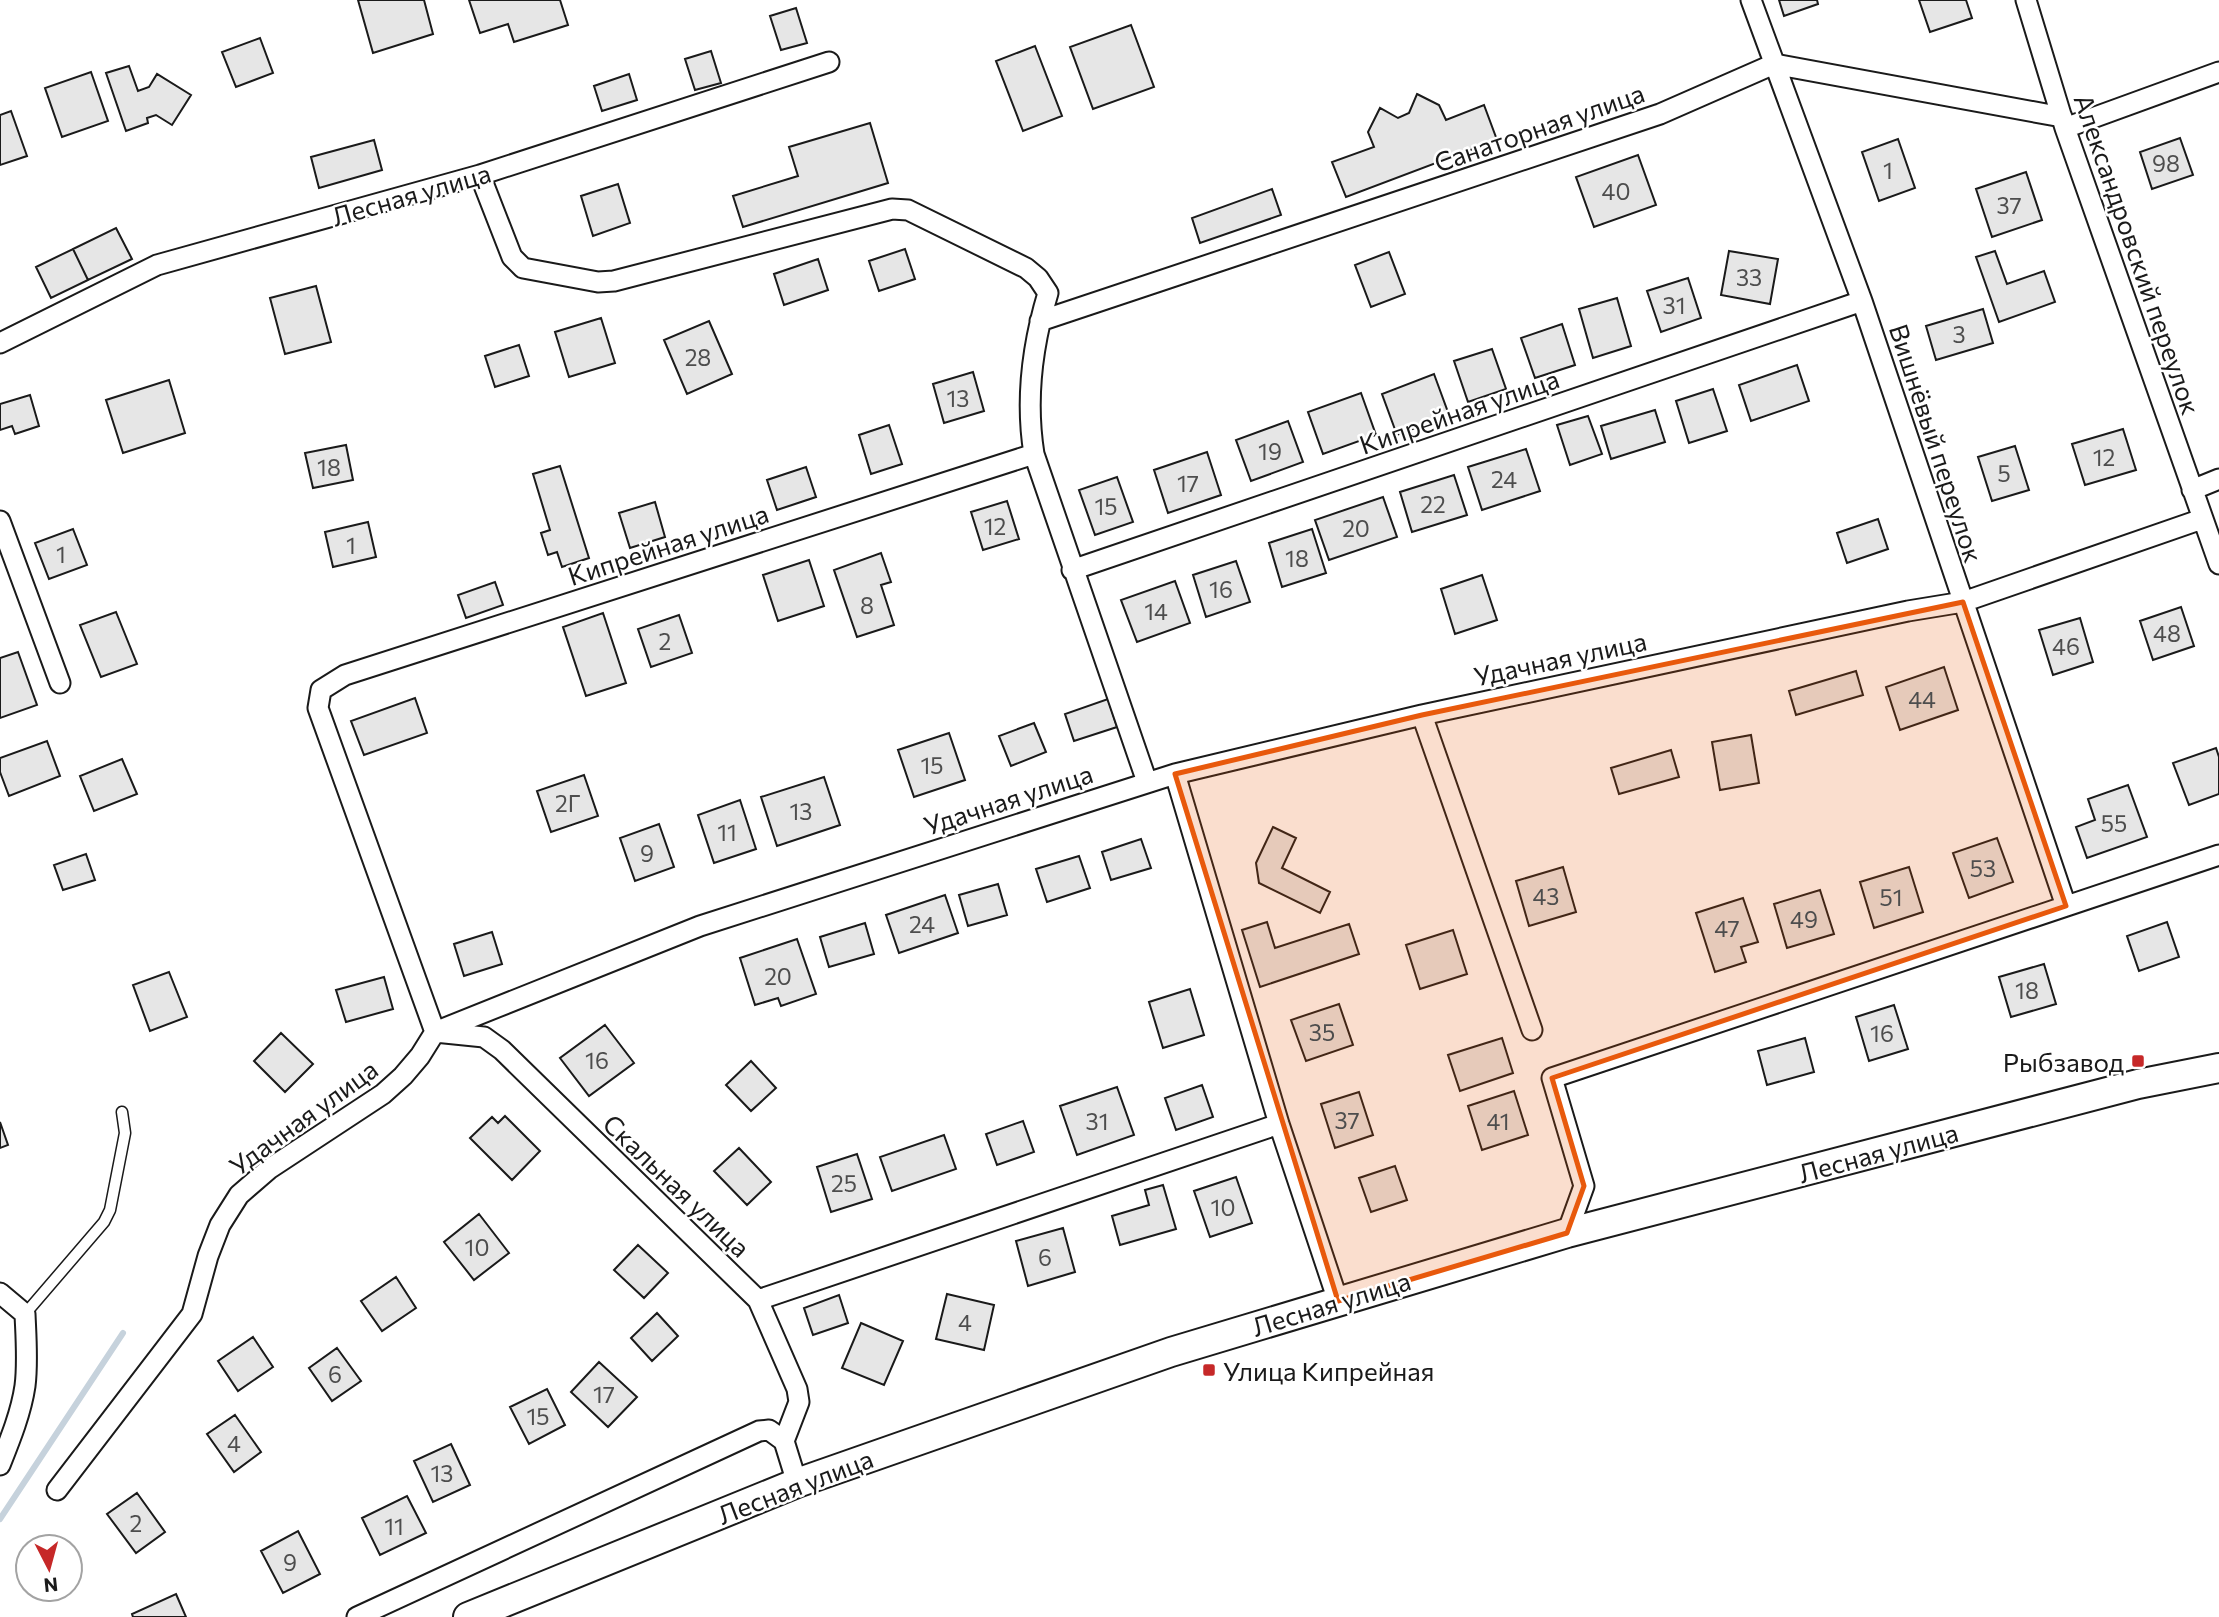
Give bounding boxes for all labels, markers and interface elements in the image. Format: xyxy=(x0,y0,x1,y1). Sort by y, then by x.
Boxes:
street label: Санаторная улица xyxy=(1430,76,1648,178)
street label: Александровский переулок xyxy=(2069,90,2207,418)
house number: 98 xyxy=(2152,149,2180,177)
street label: Лесная улица xyxy=(328,156,494,232)
house number: 1 xyxy=(1883,156,1893,184)
house number: 40 xyxy=(1602,177,1630,205)
house number: 37 xyxy=(1996,191,2022,219)
house number: 33 xyxy=(1736,263,1762,291)
house number: 31 xyxy=(1663,291,1685,319)
street label: Вишнёвый переулок xyxy=(1884,320,1990,566)
house number: 3 xyxy=(1952,320,1966,348)
house number: 28 xyxy=(685,343,711,371)
street label: Кипрейная улица xyxy=(1355,362,1563,460)
house number: 13 xyxy=(947,384,969,412)
house number: 19 xyxy=(1258,437,1282,465)
house number: 12 xyxy=(2093,443,2115,471)
house number: 18 xyxy=(317,453,341,481)
house number: 5 xyxy=(1997,459,2011,487)
house number: 24 xyxy=(1491,465,1517,493)
house number: 17 xyxy=(1177,469,1199,497)
house number: 22 xyxy=(1420,490,1446,518)
house number: 15 xyxy=(1094,492,1118,520)
street label: Кипрейная улица xyxy=(564,497,772,591)
house number: 12 xyxy=(984,512,1006,540)
house number: 20 xyxy=(1342,514,1370,542)
house number: 1 xyxy=(346,531,356,559)
house number: 1 xyxy=(56,540,66,568)
house number: 18 xyxy=(1285,544,1309,572)
house number: 16 xyxy=(1209,575,1233,603)
house number: 8 xyxy=(860,591,874,619)
house number: 14 xyxy=(1144,597,1168,625)
house number: 48 xyxy=(2153,619,2181,647)
street label: Удачная улица xyxy=(1471,625,1649,691)
house number: 2 xyxy=(659,627,671,655)
house number: 46 xyxy=(2052,632,2080,660)
house number: 44 xyxy=(1908,685,1936,713)
house number: 15 xyxy=(920,751,944,779)
street label: Удачная улица xyxy=(920,757,1096,841)
house number: 2Г xyxy=(555,789,581,817)
house number: 13 xyxy=(790,797,812,825)
house number: 55 xyxy=(2101,809,2127,837)
house number: 11 xyxy=(717,818,737,846)
house number: 9 xyxy=(640,839,654,867)
house number: 53 xyxy=(1970,854,1996,882)
house number: 43 xyxy=(1533,882,1559,910)
house number: 51 xyxy=(1879,883,1903,911)
house number: 49 xyxy=(1790,905,1818,933)
house number: 24 xyxy=(909,910,935,938)
house number: 47 xyxy=(1714,914,1740,942)
house number: 20 xyxy=(764,962,792,990)
house number: 18 xyxy=(2015,976,2039,1004)
house number: 35 xyxy=(1309,1018,1335,1046)
house number: 16 xyxy=(1870,1019,1894,1047)
house number: 16 xyxy=(585,1046,609,1074)
place label: Рыбзавод xyxy=(2003,1046,2124,1077)
street label: Удачная улица xyxy=(223,1053,383,1181)
marker: Рыбзавод xyxy=(2130,1053,2146,1069)
house number: 37 xyxy=(1334,1106,1360,1134)
street label: Скальная улица xyxy=(597,1107,757,1263)
house number: 31 xyxy=(1086,1107,1108,1135)
house number: 41 xyxy=(1487,1107,1509,1135)
street label: Лесная улица xyxy=(1795,1116,1961,1188)
house number: 25 xyxy=(831,1169,857,1197)
house number: 10 xyxy=(1211,1193,1235,1221)
house number: 10 xyxy=(465,1233,489,1261)
house number: 6 xyxy=(1038,1243,1052,1271)
street label: Лесная улица xyxy=(1248,1264,1414,1342)
house number: 4 xyxy=(958,1308,972,1336)
place label: Улица Кипрейная xyxy=(1223,1355,1435,1386)
house number: 6 xyxy=(328,1360,342,1388)
marker: Улица Кипрейная xyxy=(1201,1362,1217,1378)
house number: 17 xyxy=(593,1380,615,1408)
house number: 15 xyxy=(526,1402,550,1430)
house number: 4 xyxy=(227,1429,241,1457)
street label: Лесная улица xyxy=(713,1442,877,1530)
house number: 13 xyxy=(431,1459,453,1487)
house number: 2 xyxy=(130,1509,142,1537)
house number: 11 xyxy=(384,1512,404,1540)
north arrow xyxy=(14,1533,84,1603)
house number: 9 xyxy=(283,1548,297,1576)
text: N xyxy=(43,1573,59,1598)

